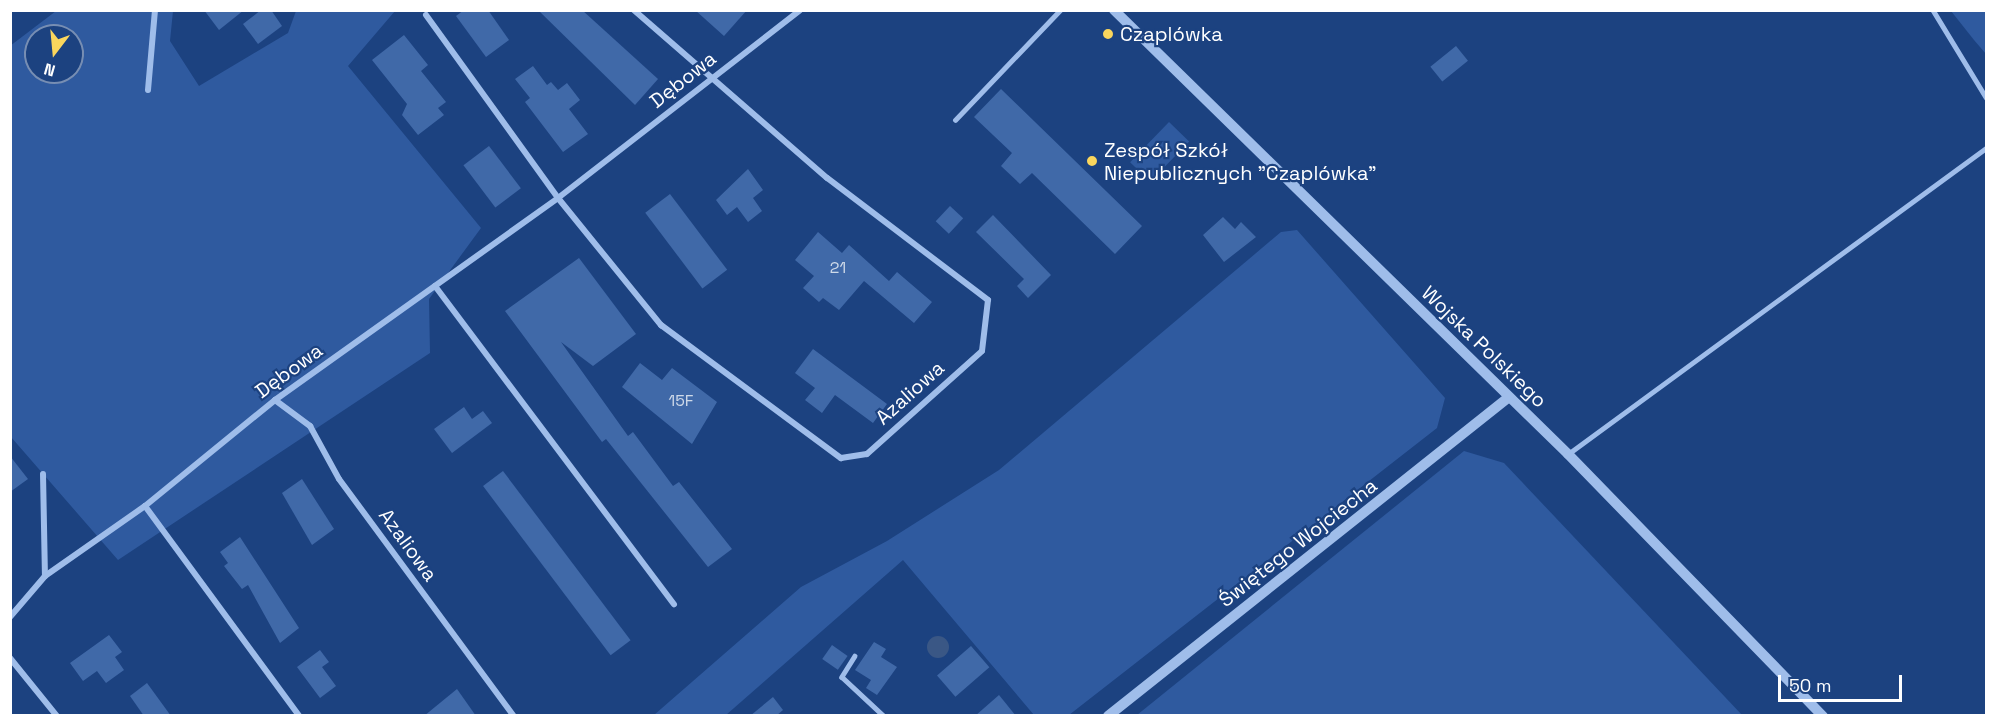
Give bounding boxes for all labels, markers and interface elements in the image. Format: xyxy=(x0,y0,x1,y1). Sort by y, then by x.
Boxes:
place label: Czaplówka xyxy=(1120,22,1223,46)
north arrow xyxy=(24,24,84,84)
marker: Czaplówka xyxy=(1101,27,1115,41)
street label: Dębowa xyxy=(645,47,721,113)
text: N xyxy=(41,58,58,81)
place label: Zespół Szkół Niepublicznych "Czaplówka" xyxy=(1104,138,1377,185)
marker: Zespół Szkół Niepublicznych "Czaplówka" xyxy=(1085,154,1099,168)
house number: 21 xyxy=(830,258,846,278)
street label: Wojska Polskiego xyxy=(1417,281,1551,413)
street label: Dębowa xyxy=(251,339,327,403)
street label: Azaliowa xyxy=(871,356,949,430)
house number: 15F xyxy=(669,391,693,411)
street label: Świętego Wojciecha xyxy=(1214,474,1382,612)
street label: Azaliowa xyxy=(374,504,442,586)
scale bar xyxy=(1781,663,1906,701)
text: 50 m xyxy=(1789,674,1831,697)

